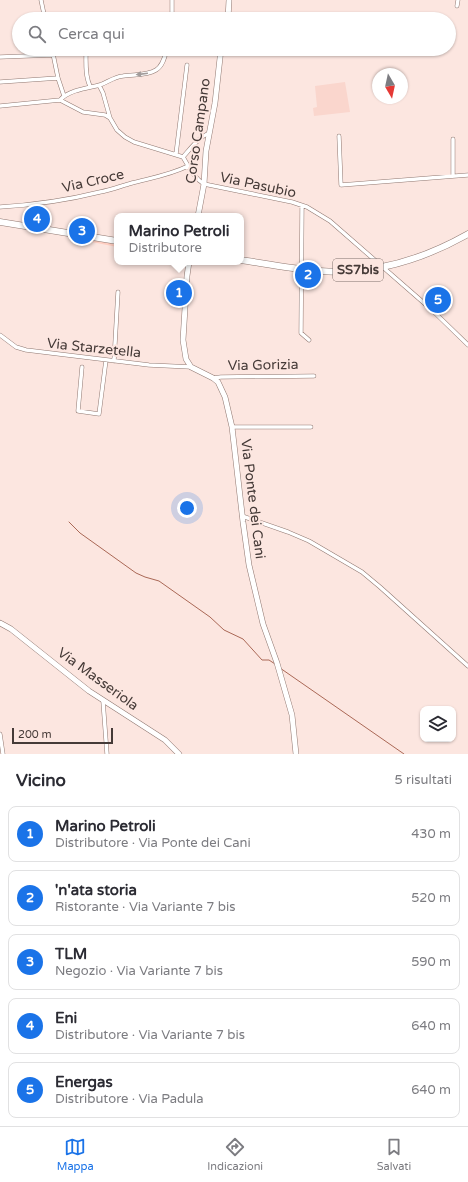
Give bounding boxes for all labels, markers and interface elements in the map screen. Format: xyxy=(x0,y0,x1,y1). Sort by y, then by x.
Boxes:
search box xyxy=(12,12,456,56)
icon: search xyxy=(26,23,48,45)
text: Cerca qui xyxy=(58,25,125,43)
north arrow xyxy=(372,68,408,104)
one-way arrow xyxy=(136,71,149,77)
street label: Corso Campano xyxy=(182,77,214,185)
street label: Via Croce xyxy=(60,166,126,196)
street label: Via Pasubio xyxy=(218,169,298,201)
pin: 4 xyxy=(24,204,50,234)
popup xyxy=(114,213,244,265)
pin: 3 xyxy=(69,216,95,246)
text: Marino Petroli xyxy=(129,222,229,240)
text: Distributore xyxy=(129,240,202,256)
road number: SS7bis xyxy=(333,259,383,281)
pin: 2 xyxy=(295,260,321,290)
pin: 1 xyxy=(166,278,192,308)
pin: 5 xyxy=(425,285,451,315)
street label: Via Starzetella xyxy=(46,335,142,361)
street label: Via Gorizia xyxy=(227,356,299,374)
street label: Via Ponte dei Cani xyxy=(237,438,269,560)
your location xyxy=(177,498,197,518)
street label: Via Masseriola xyxy=(54,644,142,714)
map controls xyxy=(420,706,456,742)
button: layers xyxy=(420,706,456,742)
scale bar xyxy=(12,726,113,745)
text: 200 m xyxy=(18,728,52,741)
text: Vicino xyxy=(16,770,66,791)
text: 5 risultati xyxy=(395,772,452,788)
text: Marino Petroli xyxy=(55,817,156,835)
text: 1 xyxy=(26,826,34,842)
text: 430 m xyxy=(411,826,451,842)
text: Distributore · Via Ponte dei Cani xyxy=(55,835,251,851)
text: 'n'ata storia xyxy=(55,881,137,899)
text: 2 xyxy=(26,890,34,906)
text: 520 m xyxy=(411,890,451,906)
text: Ristorante · Via Variante 7 bis xyxy=(55,899,235,915)
text: TLM xyxy=(55,945,87,963)
text: 3 xyxy=(26,954,34,970)
text: 590 m xyxy=(411,954,451,970)
text: Negozio · Via Variante 7 bis xyxy=(55,963,223,979)
text: Eni xyxy=(55,1009,77,1027)
text: 4 xyxy=(26,1018,34,1034)
text: 640 m xyxy=(411,1018,451,1034)
text: Distributore · Via Variante 7 bis xyxy=(55,1027,245,1043)
text: Energas xyxy=(55,1073,113,1091)
text: 5 xyxy=(26,1082,34,1098)
text: 640 m xyxy=(411,1082,451,1098)
text: Distributore · Via Padula xyxy=(55,1091,204,1107)
tab: Mappa xyxy=(57,1136,94,1173)
tab: Indicazioni xyxy=(207,1136,263,1173)
tab: Salvati xyxy=(377,1136,411,1173)

